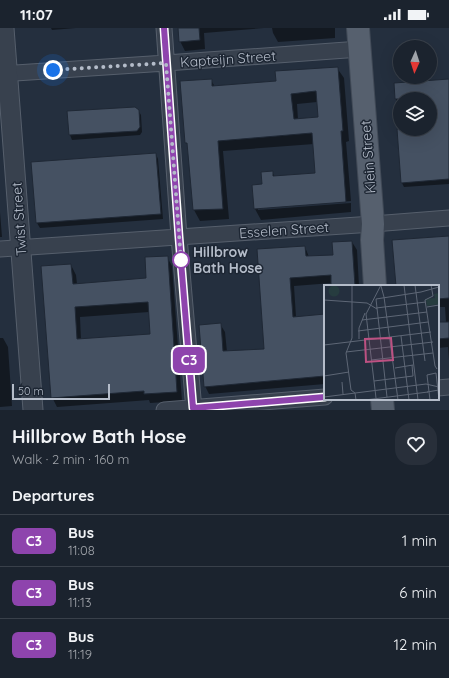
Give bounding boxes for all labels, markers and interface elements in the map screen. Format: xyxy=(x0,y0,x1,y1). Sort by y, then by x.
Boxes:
text: 11:07 xyxy=(20,5,53,24)
north arrow xyxy=(393,40,437,84)
map controls xyxy=(393,40,437,136)
street label: Kapteijn Street xyxy=(180,47,277,71)
your location xyxy=(43,60,63,80)
button: layers xyxy=(393,92,437,136)
street label: Klein Street xyxy=(356,119,380,194)
street label: Twist Street xyxy=(7,181,31,256)
street label: Esselen Street xyxy=(238,218,330,242)
place label: Hillbrow Bath Hose xyxy=(193,243,263,277)
marker: Hillbrow Bath Hose xyxy=(172,251,190,269)
inset map xyxy=(324,285,439,400)
line badge: C3 xyxy=(171,347,207,373)
text: C3 xyxy=(181,351,197,369)
scale bar xyxy=(12,382,110,401)
text: 50 m xyxy=(18,384,44,398)
button: heart xyxy=(395,423,437,465)
text: Hillbrow Bath Hose xyxy=(12,424,186,448)
text: Walk · 2 min · 160 m xyxy=(12,451,129,467)
text: Departures xyxy=(12,486,94,505)
text: Bus xyxy=(68,523,94,542)
text: 1 min xyxy=(402,531,437,550)
text: C3 xyxy=(26,532,42,550)
text: 11:08 xyxy=(68,542,95,558)
text: Bus xyxy=(68,575,94,594)
text: 6 min xyxy=(399,583,437,602)
text: C3 xyxy=(26,584,42,602)
text: 11:13 xyxy=(68,594,92,610)
text: Bus xyxy=(68,627,94,646)
text: 12 min xyxy=(393,635,437,654)
text: C3 xyxy=(26,636,42,654)
text: 11:19 xyxy=(68,646,92,662)

